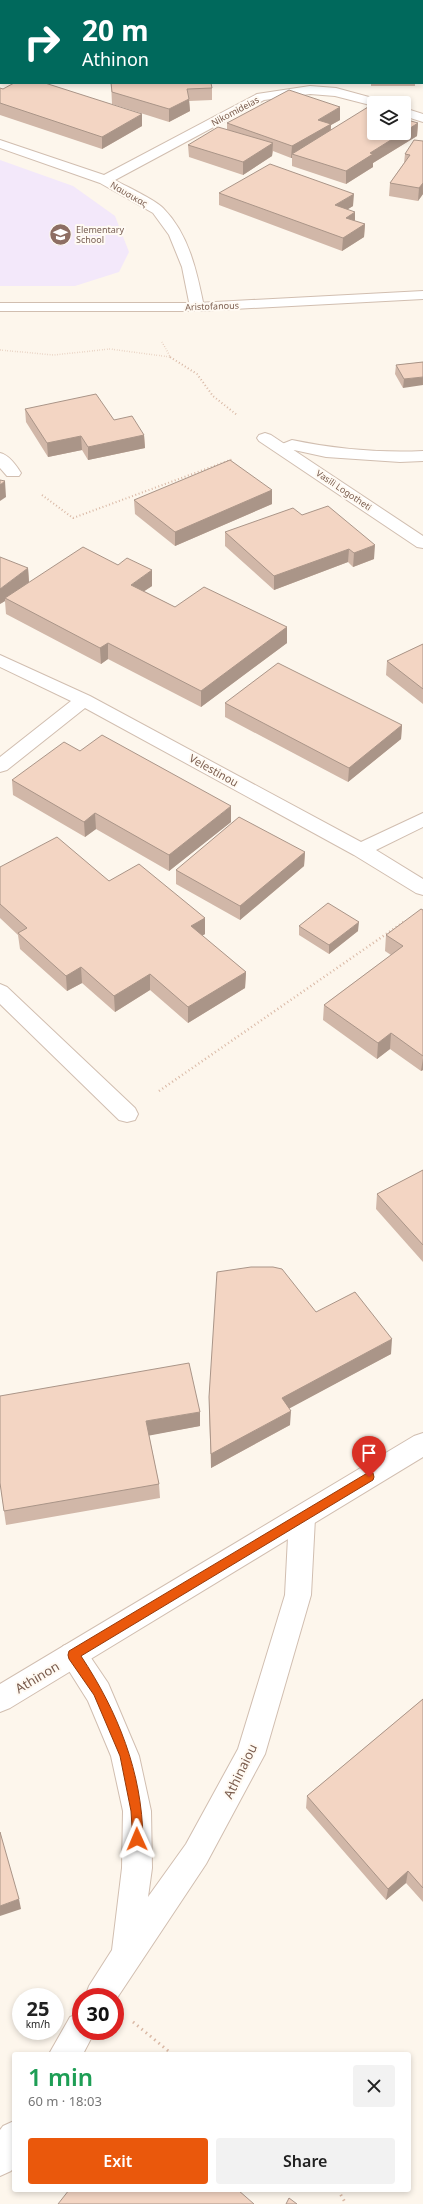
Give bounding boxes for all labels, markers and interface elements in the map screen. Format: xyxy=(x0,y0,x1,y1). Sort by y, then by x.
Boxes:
text: 20 m xyxy=(82,11,149,49)
icon: right xyxy=(16,16,68,68)
text: Athinon xyxy=(82,47,149,71)
street label: Nikomideias xyxy=(209,93,261,129)
map controls xyxy=(367,96,411,140)
button: layers xyxy=(367,96,411,140)
street label: Ναυσικας xyxy=(108,178,151,210)
school or university icon: Elementary School xyxy=(48,221,74,247)
place label: Elementary School xyxy=(76,223,124,246)
street label: Aristofanous xyxy=(185,299,239,313)
street label: Vasili Logotheti xyxy=(314,467,374,513)
street label: Velestinou xyxy=(187,750,241,790)
pin xyxy=(352,1436,386,1477)
icon: arrive xyxy=(358,1442,380,1464)
street label: Athinon xyxy=(12,1657,62,1697)
street label: Athinaiou xyxy=(219,1741,261,1801)
position arrow xyxy=(116,1818,158,1860)
speed limit sign: 30 xyxy=(72,1988,124,2040)
text: 25 xyxy=(27,1995,49,2022)
text: km/h xyxy=(26,2017,50,2031)
text: 1 min xyxy=(28,2060,93,2093)
button: close xyxy=(353,2065,395,2107)
text: 60 m · 18:03 xyxy=(28,2092,102,2110)
button: Exit xyxy=(28,2138,208,2184)
button: Share xyxy=(216,2138,395,2184)

